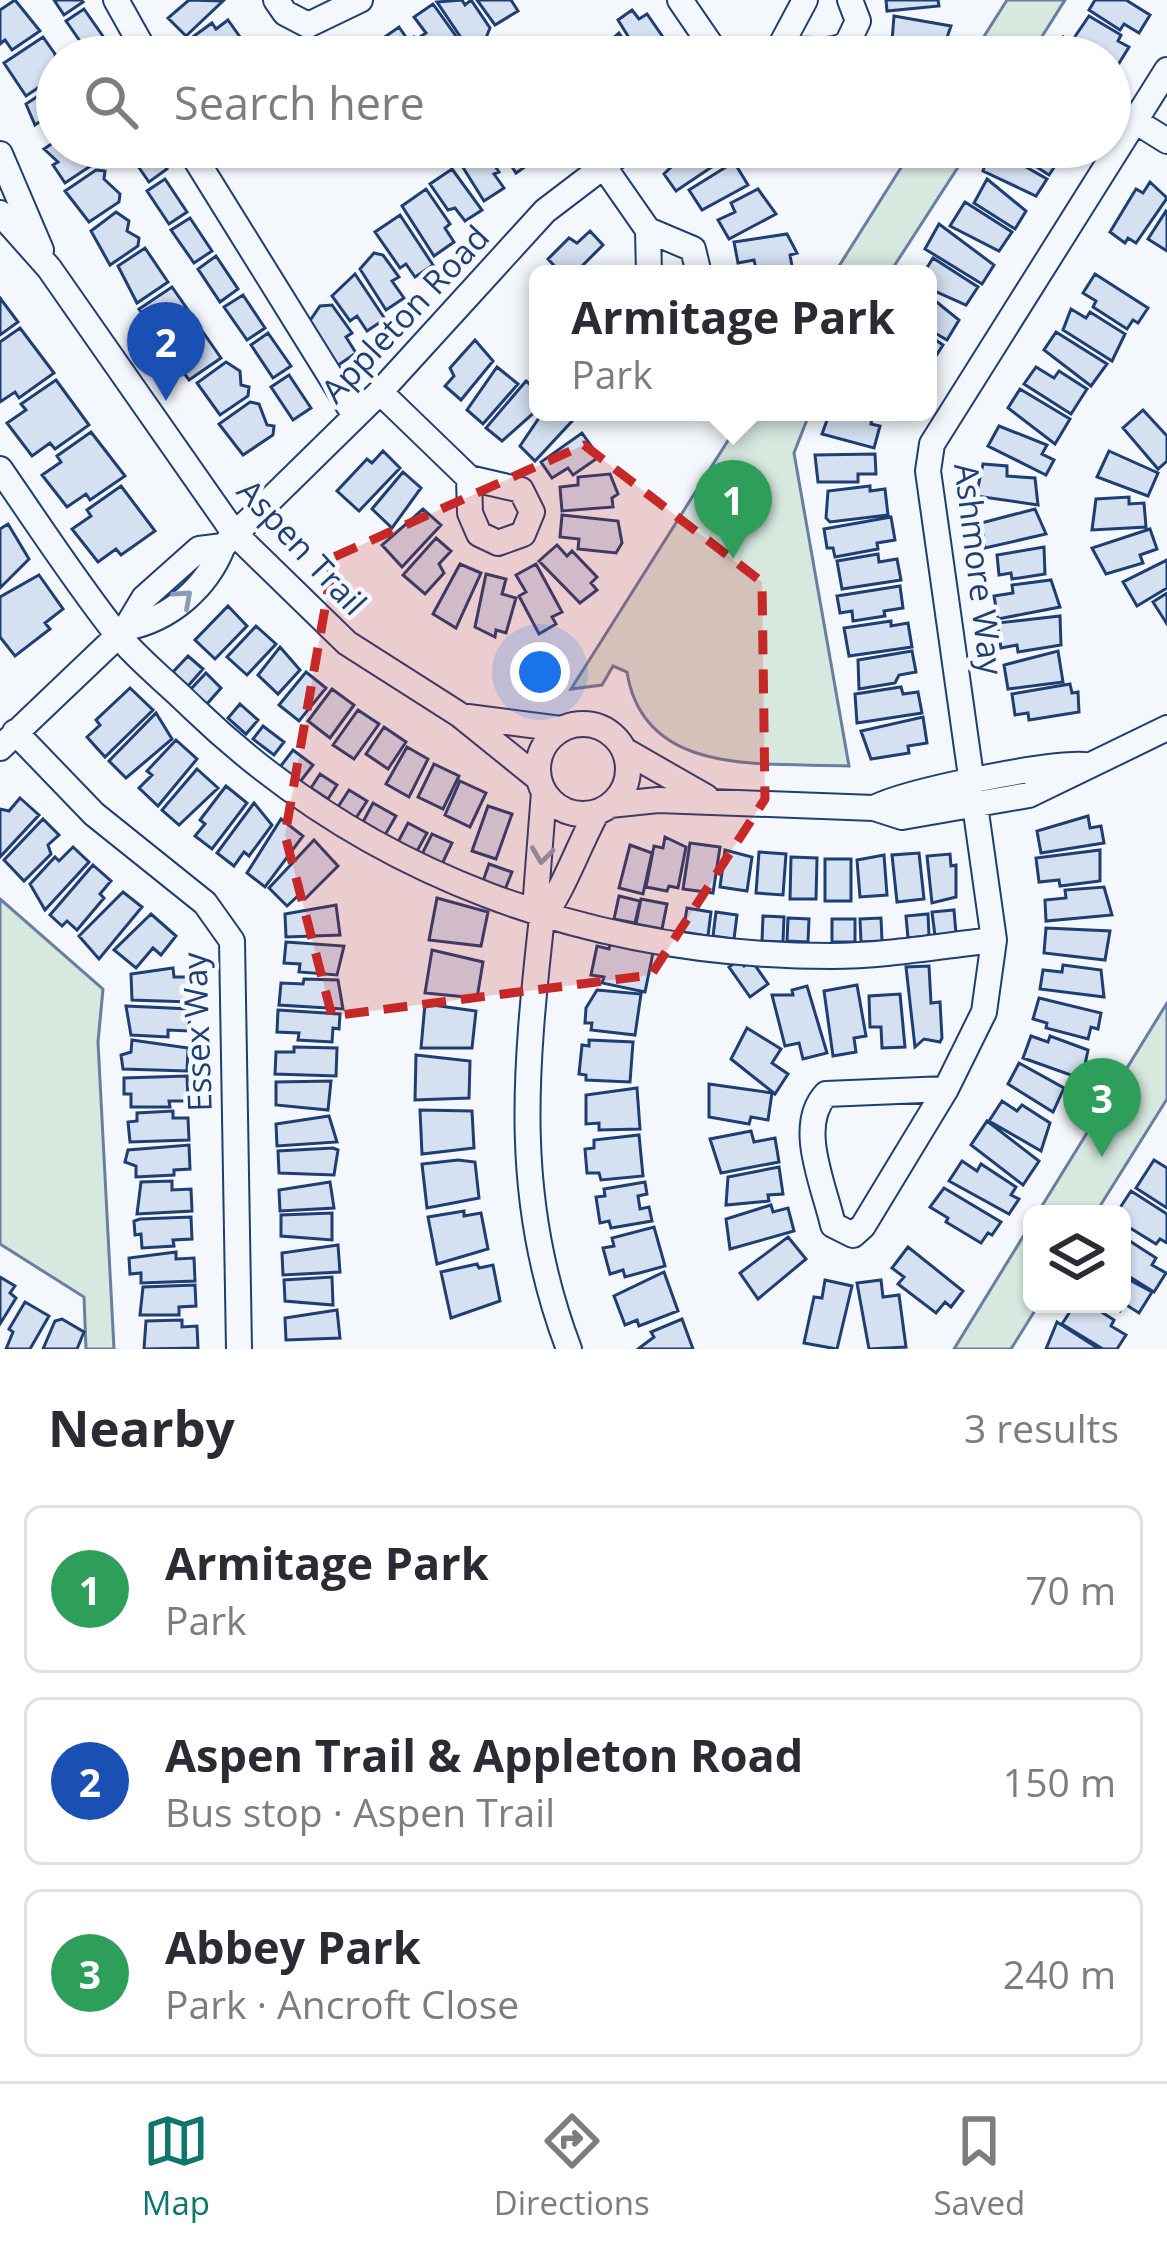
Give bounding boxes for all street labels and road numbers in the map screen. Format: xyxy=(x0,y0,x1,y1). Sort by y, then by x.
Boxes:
street label: Appleton Road xyxy=(311,215,499,412)
street label: Ashmore Way xyxy=(944,460,1015,678)
street label: Aspen Trail xyxy=(228,469,377,624)
street label: Essex Way xyxy=(171,951,222,1113)

